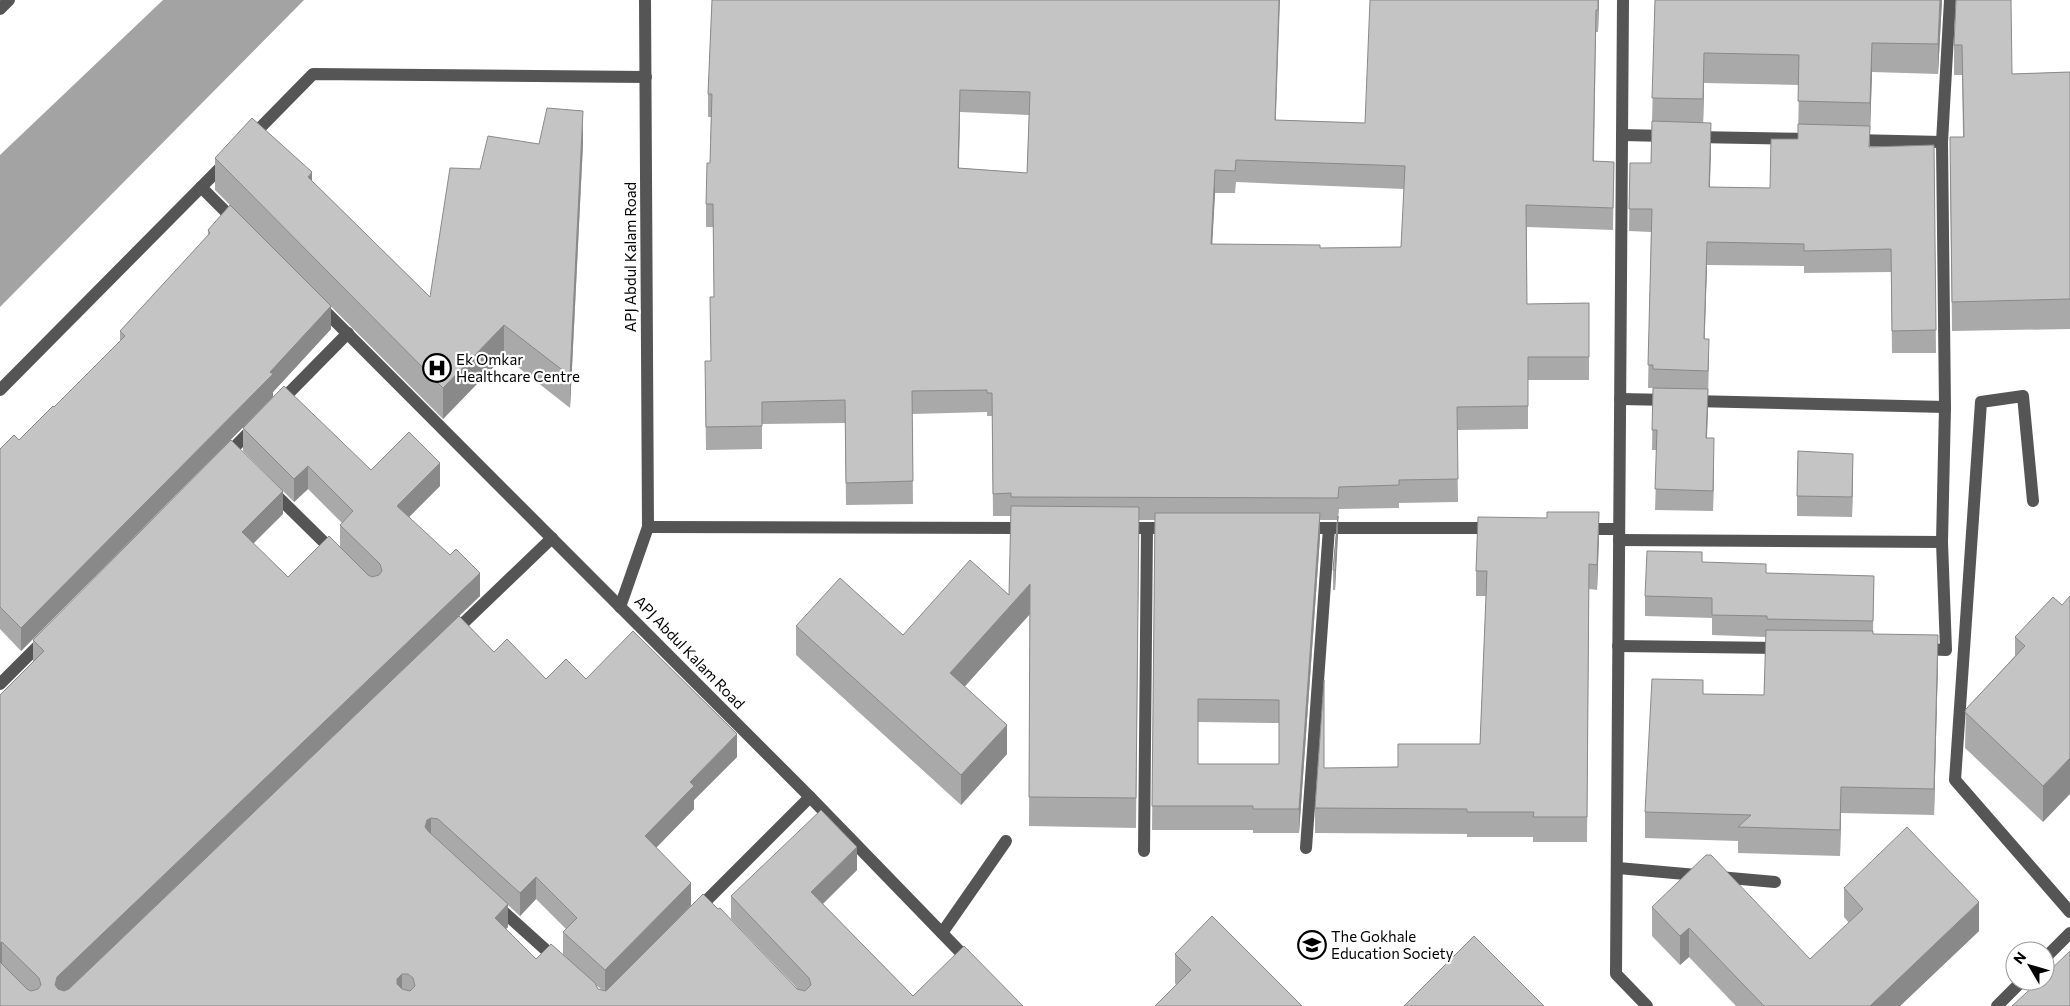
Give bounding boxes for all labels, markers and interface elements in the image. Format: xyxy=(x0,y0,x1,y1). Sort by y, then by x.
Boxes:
street label: APJ Abdul Kalam Road xyxy=(621,182,639,332)
place label: Ek Omkar Healthcare Centre xyxy=(456,350,580,385)
hospital icon: Ek Omkar Healthcare Centre xyxy=(422,353,452,383)
street label: APJ Abdul Kalam Road xyxy=(631,592,749,712)
place label: The Gokhale Education Society xyxy=(1331,927,1454,962)
school or university icon: The Gokhale Education Society xyxy=(1297,930,1327,960)
north arrow xyxy=(2005,941,2055,991)
text: N xyxy=(2009,948,2029,967)

